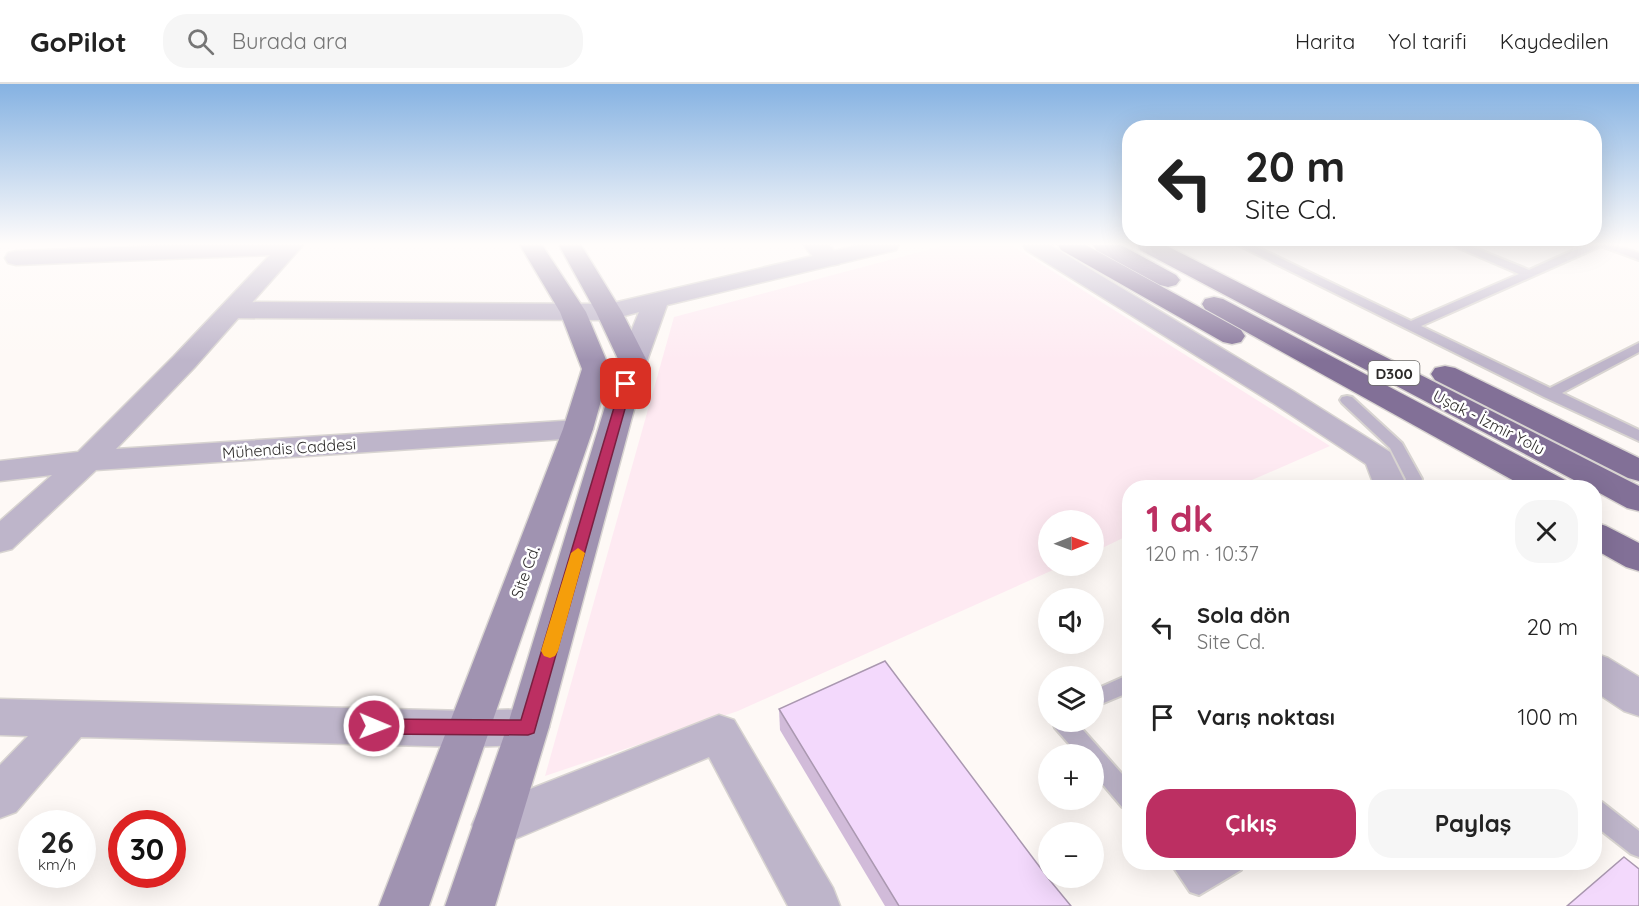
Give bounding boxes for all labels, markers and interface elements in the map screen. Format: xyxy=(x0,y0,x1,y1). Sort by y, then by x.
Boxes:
search box xyxy=(163,14,583,68)
text: GoPilot xyxy=(30,24,127,59)
icon: search xyxy=(184,25,217,58)
text: Burada ara xyxy=(232,27,348,55)
text: Harita xyxy=(1295,28,1355,54)
text: Yol tarifi xyxy=(1388,28,1467,54)
text: Kaydedilen xyxy=(1500,28,1609,54)
text: 20 m xyxy=(1245,140,1345,193)
icon: left xyxy=(1146,144,1224,222)
text: Site Cd. xyxy=(1245,192,1336,226)
pin xyxy=(600,358,651,409)
road number: D300 xyxy=(1368,361,1420,385)
icon: arrive xyxy=(609,367,642,400)
street label: Uşak - İzmir Yolu xyxy=(1430,385,1548,459)
street label: Mühendis Caddesi xyxy=(221,433,357,463)
text: 1 dk xyxy=(1146,496,1213,541)
button: close xyxy=(1515,500,1578,563)
north arrow xyxy=(1038,510,1104,576)
map controls xyxy=(1038,510,1104,888)
text: 120 m · 10:37 xyxy=(1146,541,1259,566)
street label: Site Cd. xyxy=(506,543,544,601)
button: sound xyxy=(1038,588,1104,654)
text: Sola dön xyxy=(1197,601,1290,629)
icon: left xyxy=(1146,611,1179,644)
text: 20 m xyxy=(1527,613,1578,641)
text: Site Cd. xyxy=(1197,629,1265,654)
button: layers xyxy=(1038,666,1104,732)
position arrow xyxy=(342,694,406,758)
icon: arrive xyxy=(1146,701,1179,734)
text: Varış noktası xyxy=(1197,703,1335,731)
text: 100 m xyxy=(1518,703,1578,731)
button: + xyxy=(1038,744,1104,810)
button: Çıkış xyxy=(1146,789,1356,858)
button: Paylaş xyxy=(1368,789,1578,858)
speed limit sign: 30 xyxy=(108,810,186,888)
button: − xyxy=(1038,822,1104,888)
text: 26 xyxy=(40,823,74,861)
text: km/h xyxy=(38,855,76,874)

